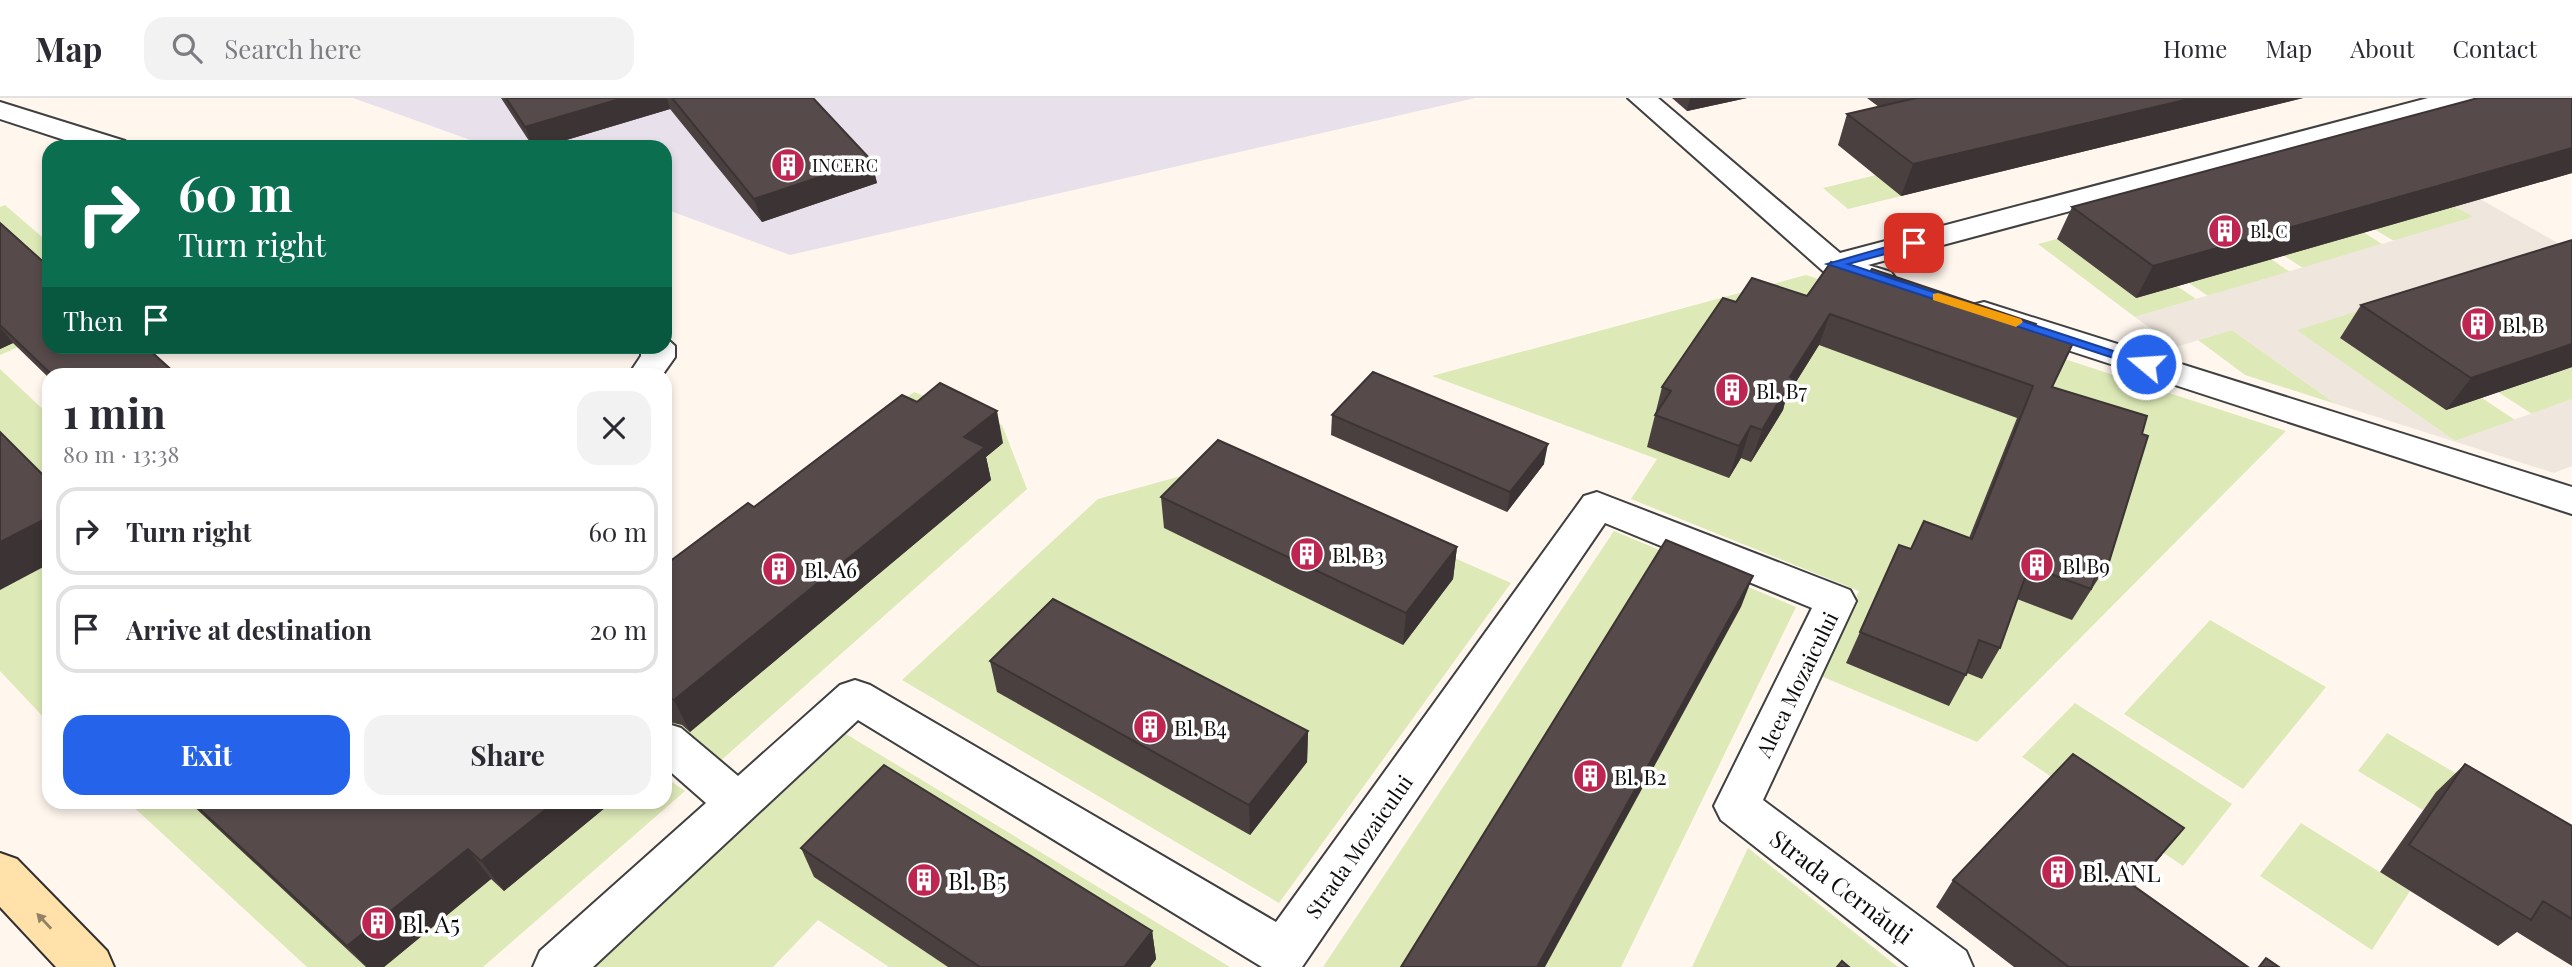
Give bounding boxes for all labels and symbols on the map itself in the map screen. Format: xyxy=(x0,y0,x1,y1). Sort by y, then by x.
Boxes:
building icon: INCERC xyxy=(769,146,807,184)
place label: INCERC xyxy=(812,153,878,177)
building icon: Bl. C xyxy=(2206,212,2244,250)
pin xyxy=(1884,213,1944,273)
place label: Bl. C xyxy=(2250,219,2288,243)
building icon: Bl. B xyxy=(2459,305,2497,343)
place label: Bl. B xyxy=(2502,310,2545,338)
position arrow xyxy=(2109,327,2183,401)
building icon: Bl. B7 xyxy=(1713,371,1751,409)
place label: Bl. B7 xyxy=(1756,376,1808,404)
building icon: Bl. B3 xyxy=(1288,535,1326,573)
place label: Bl. B3 xyxy=(1332,540,1384,568)
building icon: Bl B9 xyxy=(2018,546,2056,584)
building icon: Bl. A6 xyxy=(760,550,798,588)
place label: Bl B9 xyxy=(2062,551,2110,579)
place label: Bl. A6 xyxy=(804,555,857,583)
street label: Aleea Mozaicului xyxy=(1748,607,1843,762)
building icon: Bl. B4 xyxy=(1131,708,1169,746)
place label: Bl. B4 xyxy=(1174,713,1227,741)
building icon: Bl. B2 xyxy=(1571,757,1609,795)
place label: Bl. B2 xyxy=(1614,762,1667,790)
street label: Strada Mozaicului xyxy=(1298,769,1418,923)
street label: Strada Cernăuți xyxy=(1764,822,1920,950)
building icon: Bl. ANL xyxy=(2039,853,2077,891)
place label: Bl. ANL xyxy=(2082,856,2161,888)
building icon: Bl. B5 xyxy=(905,861,943,899)
place label: Bl. B5 xyxy=(948,864,1007,896)
building icon: Bl. A5 xyxy=(359,904,397,942)
place label: Bl. A5 xyxy=(402,907,460,939)
one-way arrow xyxy=(36,913,52,930)

